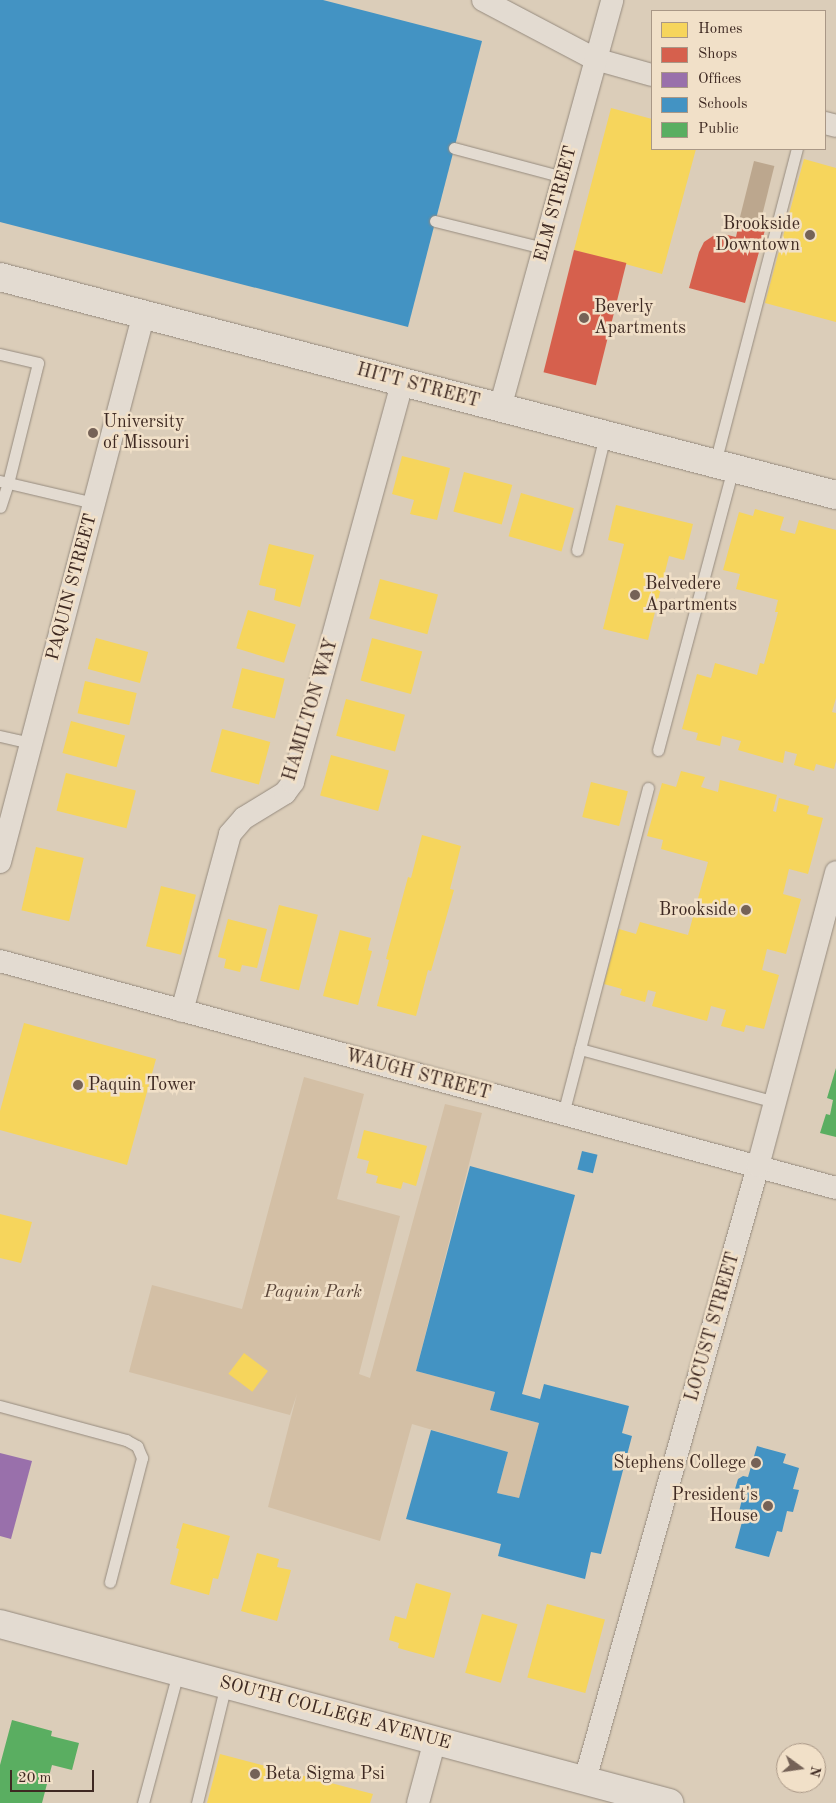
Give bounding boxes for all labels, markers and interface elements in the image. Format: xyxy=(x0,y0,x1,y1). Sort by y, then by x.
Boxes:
legend xyxy=(651,10,826,150)
text: Homes xyxy=(698,22,743,37)
text: Shops xyxy=(698,47,737,62)
text: Offices xyxy=(698,72,741,87)
text: Schools xyxy=(698,97,747,112)
text: Public xyxy=(698,122,739,137)
street label: ELM STREET xyxy=(530,144,582,264)
place label: Brookside Downtown xyxy=(715,214,800,256)
marker: Brookside Downtown xyxy=(804,229,816,241)
place label: Beverly Apartments xyxy=(594,297,686,340)
marker: Beverly Apartments xyxy=(578,312,590,324)
street label: HITT STREET xyxy=(354,359,482,413)
place label: University of Missouri xyxy=(103,412,189,454)
marker: University of Missouri xyxy=(87,427,99,439)
street label: PAQUIN STREET xyxy=(42,511,102,663)
place label: Belvedere Apartments xyxy=(645,574,737,616)
marker: Belvedere Apartments xyxy=(629,589,641,601)
street label: HAMILTON WAY xyxy=(279,636,343,784)
place label: Brookside xyxy=(659,899,736,921)
marker: Brookside xyxy=(740,904,752,916)
street label: WAUGH STREET xyxy=(343,1045,493,1105)
place label: Paquin Tower xyxy=(88,1074,196,1096)
marker: Paquin Tower xyxy=(72,1079,84,1091)
street label: LOCUST STREET xyxy=(681,1250,745,1404)
park label: Paquin Park xyxy=(264,1281,362,1303)
place label: Stephens College xyxy=(613,1452,746,1474)
marker: Stephens College xyxy=(750,1457,762,1469)
place label: President's House xyxy=(672,1485,758,1528)
marker: President's House xyxy=(762,1500,774,1512)
street label: SOUTH COLLEGE AVENUE xyxy=(217,1672,453,1754)
north arrow xyxy=(776,1743,826,1793)
scale bar xyxy=(12,1760,96,1792)
place label: Beta Sigma Psi xyxy=(265,1763,385,1785)
text: N xyxy=(806,1764,823,1778)
marker: Beta Sigma Psi xyxy=(249,1768,261,1780)
text: 20 m xyxy=(18,1771,52,1786)

